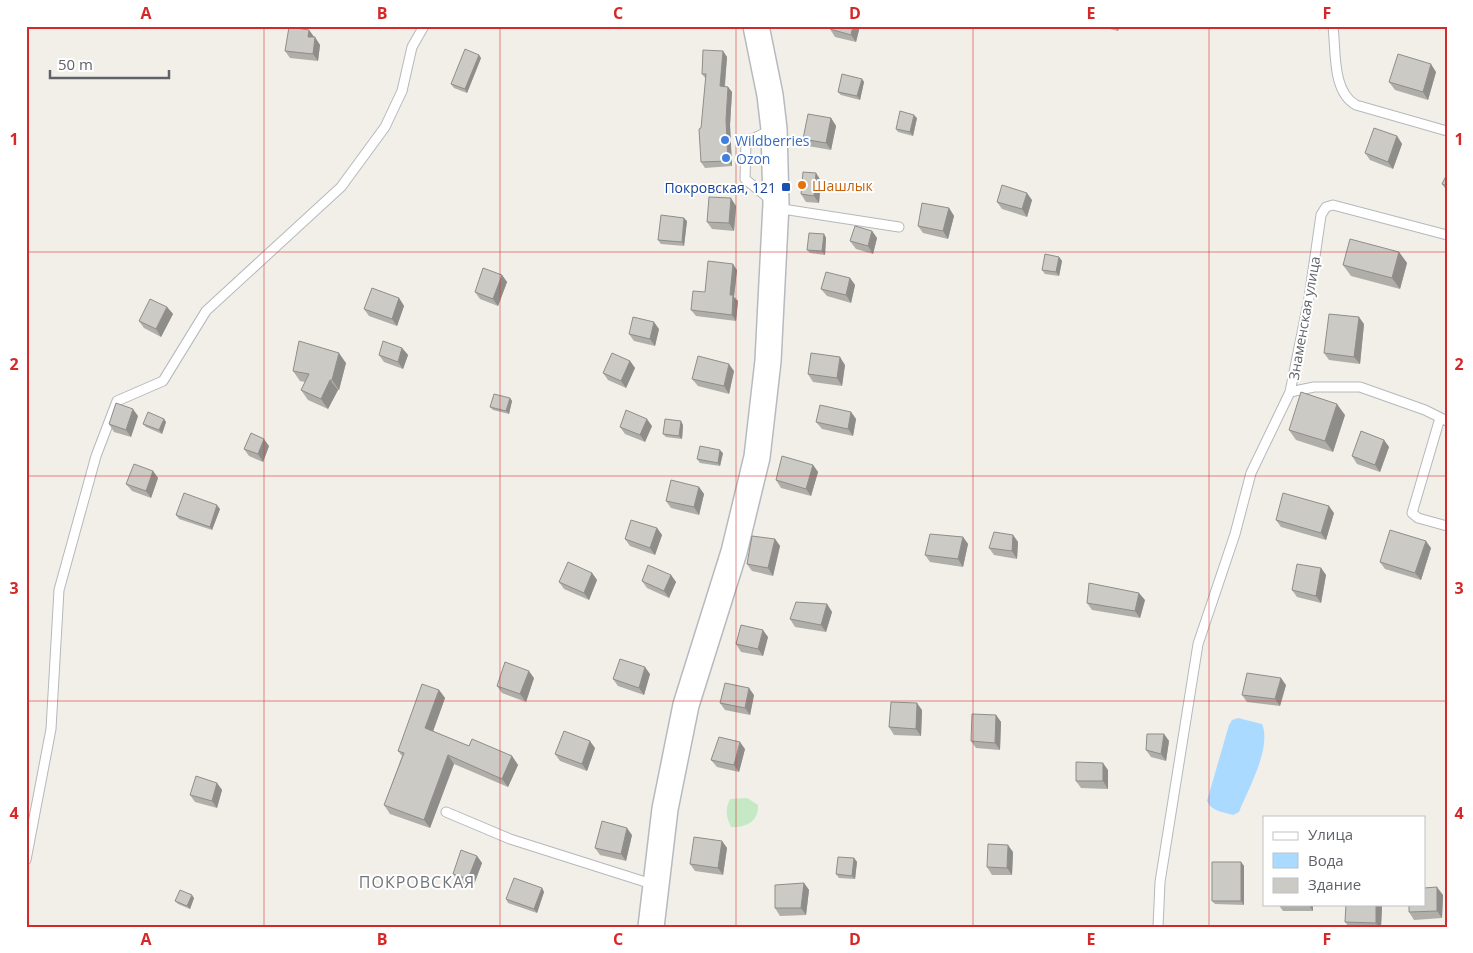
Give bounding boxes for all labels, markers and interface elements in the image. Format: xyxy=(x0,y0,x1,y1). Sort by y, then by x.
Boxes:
text: A xyxy=(140,2,152,24)
text: B xyxy=(377,2,387,24)
text: C xyxy=(613,2,623,24)
text: D xyxy=(849,2,861,24)
text: E xyxy=(1087,2,1096,24)
text: F xyxy=(1323,2,1331,24)
scale bar xyxy=(50,48,169,80)
text: 50 m xyxy=(58,54,93,74)
text: 1 xyxy=(9,128,19,150)
text: 1 xyxy=(1454,128,1464,150)
place label: Wildberries xyxy=(735,131,810,150)
marker: Wildberries xyxy=(719,134,731,146)
place label: Ozon xyxy=(736,149,770,168)
marker: Ozon xyxy=(720,152,732,164)
place label: Шашлык xyxy=(812,176,873,195)
place label: Покровская, 121 xyxy=(664,178,776,197)
marker: Шашлык xyxy=(796,179,808,191)
marker: Покровская, 121 xyxy=(780,181,792,193)
street label: Знаменская улица xyxy=(1284,255,1324,381)
text: 2 xyxy=(9,353,19,375)
text: 2 xyxy=(1454,353,1464,375)
text: 3 xyxy=(9,577,19,599)
text: 3 xyxy=(1454,577,1464,599)
text: 4 xyxy=(9,802,19,824)
text: 4 xyxy=(1454,802,1464,824)
legend xyxy=(1263,816,1426,906)
text: Улица xyxy=(1308,824,1353,844)
text: Вода xyxy=(1308,850,1344,870)
district label: ПОКРОВСКАЯ xyxy=(359,871,475,893)
text: Здание xyxy=(1308,874,1361,894)
text: A xyxy=(140,928,152,950)
text: B xyxy=(377,928,387,950)
text: C xyxy=(613,928,623,950)
text: D xyxy=(849,928,861,950)
text: E xyxy=(1087,928,1096,950)
text: F xyxy=(1323,928,1331,950)

